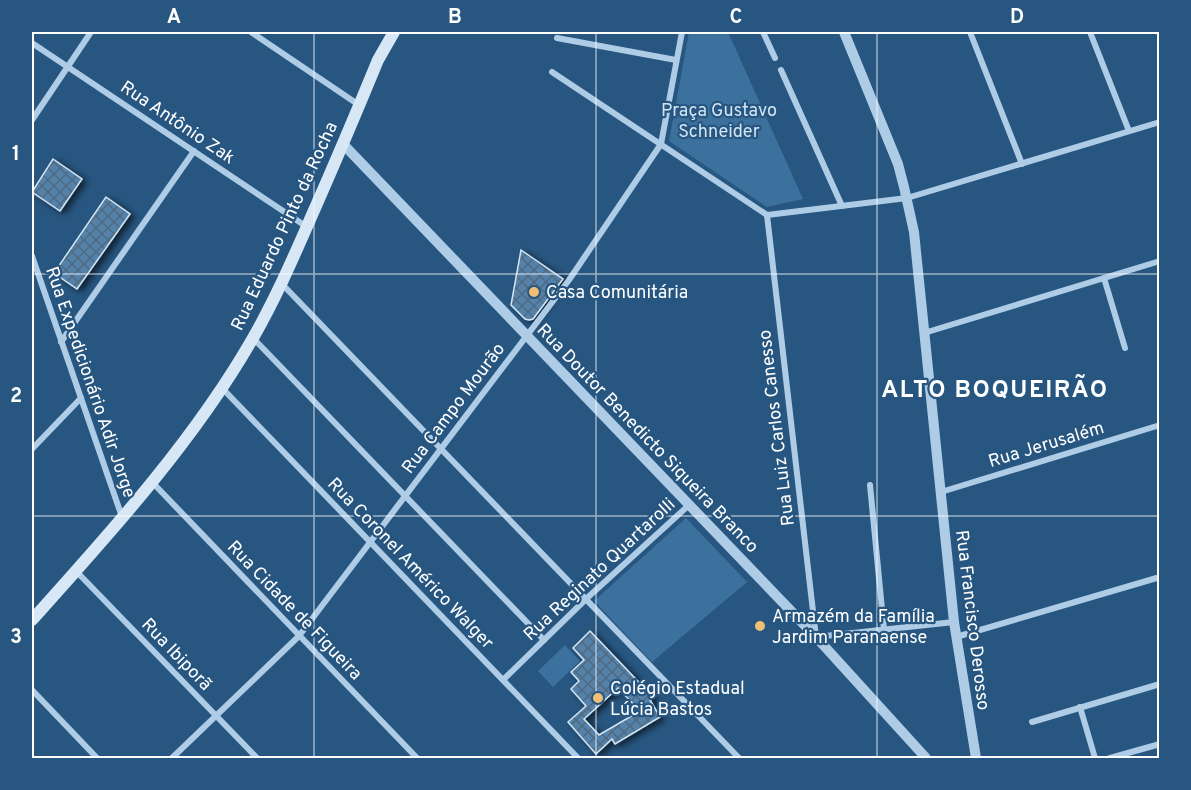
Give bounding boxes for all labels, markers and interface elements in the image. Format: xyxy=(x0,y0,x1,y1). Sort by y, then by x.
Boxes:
text: A xyxy=(167,5,181,31)
text: B xyxy=(448,5,462,31)
text: C xyxy=(730,5,742,31)
text: D xyxy=(1010,5,1024,31)
street label: Rua Antônio Zak xyxy=(115,76,239,170)
park label: Praça Gustavo Schneider xyxy=(661,100,777,144)
street label: Rua Eduardo Pinto da Rocha xyxy=(227,119,344,335)
text: 1 xyxy=(12,142,20,168)
street label: Rua Expedicionário Adir Jorge xyxy=(39,264,140,501)
place label: Casa Comunitária xyxy=(546,282,688,305)
marker: Casa Comunitária xyxy=(527,285,541,299)
street label: Rua Doutor Benedicto Siqueira Branco xyxy=(531,319,763,559)
street label: Rua Luiz Carlos Canesso xyxy=(754,329,801,527)
street label: Rua Campo Mourão xyxy=(397,339,511,479)
district label: ALTO BOQUEIRÃO xyxy=(881,374,1109,406)
text: 2 xyxy=(10,384,22,410)
street label: Rua Jerusalém xyxy=(986,417,1107,474)
street label: Rua Coronel Américo Walger xyxy=(322,473,498,655)
street label: Rua Reginato Quartarolli xyxy=(519,494,681,647)
street label: Rua Francisco Derosso xyxy=(949,529,994,712)
street label: Rua Cidade de Figueira xyxy=(221,537,366,686)
place label: Armazém da Família Jardim Paranaense xyxy=(772,606,935,650)
street label: Rua Ibiporã xyxy=(136,614,216,696)
marker: Armazém da Família Jardim Paranaense xyxy=(753,619,767,633)
text: 3 xyxy=(10,625,22,651)
place label: Colégio Estadual Lúcia Bastos xyxy=(610,678,745,722)
marker: Colégio Estadual Lúcia Bastos xyxy=(591,691,605,705)

